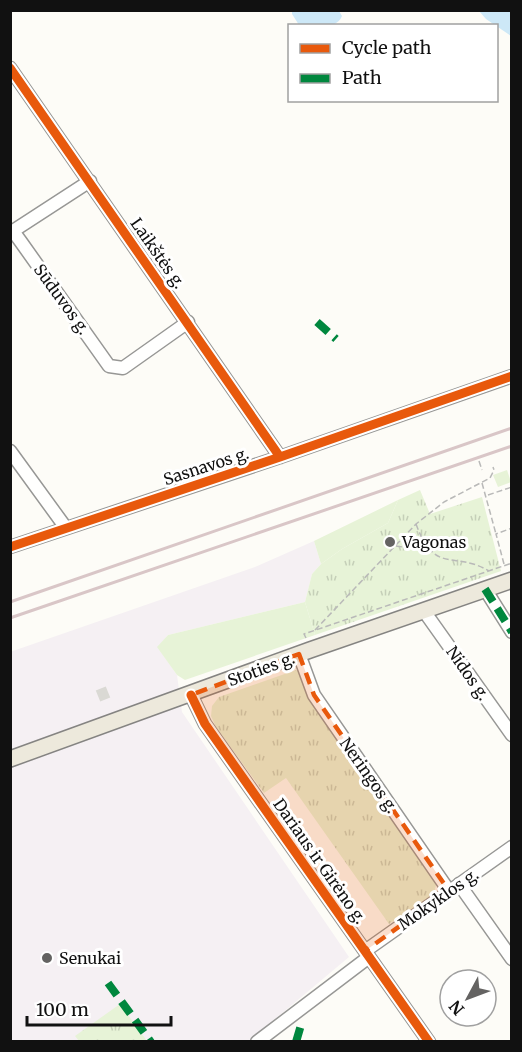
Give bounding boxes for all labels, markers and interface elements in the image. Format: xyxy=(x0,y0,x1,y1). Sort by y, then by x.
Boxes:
legend xyxy=(288,24,498,102)
text: Cycle path xyxy=(342,36,432,59)
text: Path xyxy=(342,66,382,89)
street label: Laikštės g. xyxy=(126,214,190,292)
street label: Sūduvos g. xyxy=(30,260,94,338)
street label: Sasnavos g. xyxy=(161,443,251,489)
place label: Vagonas xyxy=(401,532,466,552)
marker: Vagonas xyxy=(383,535,397,549)
street label: Nidos g. xyxy=(442,642,494,704)
street label: Stoties g. xyxy=(225,648,297,690)
street label: Neringos g. xyxy=(336,733,402,817)
street label: Dariaus ir Girėno g. xyxy=(269,795,371,927)
street label: Mokyklos g. xyxy=(394,864,482,934)
place label: Senukai xyxy=(59,948,121,968)
marker: Senukai xyxy=(40,951,54,965)
north arrow xyxy=(438,968,498,1028)
scale bar xyxy=(27,989,171,1027)
text: N xyxy=(445,996,468,1019)
text: 100 m xyxy=(36,998,89,1021)

